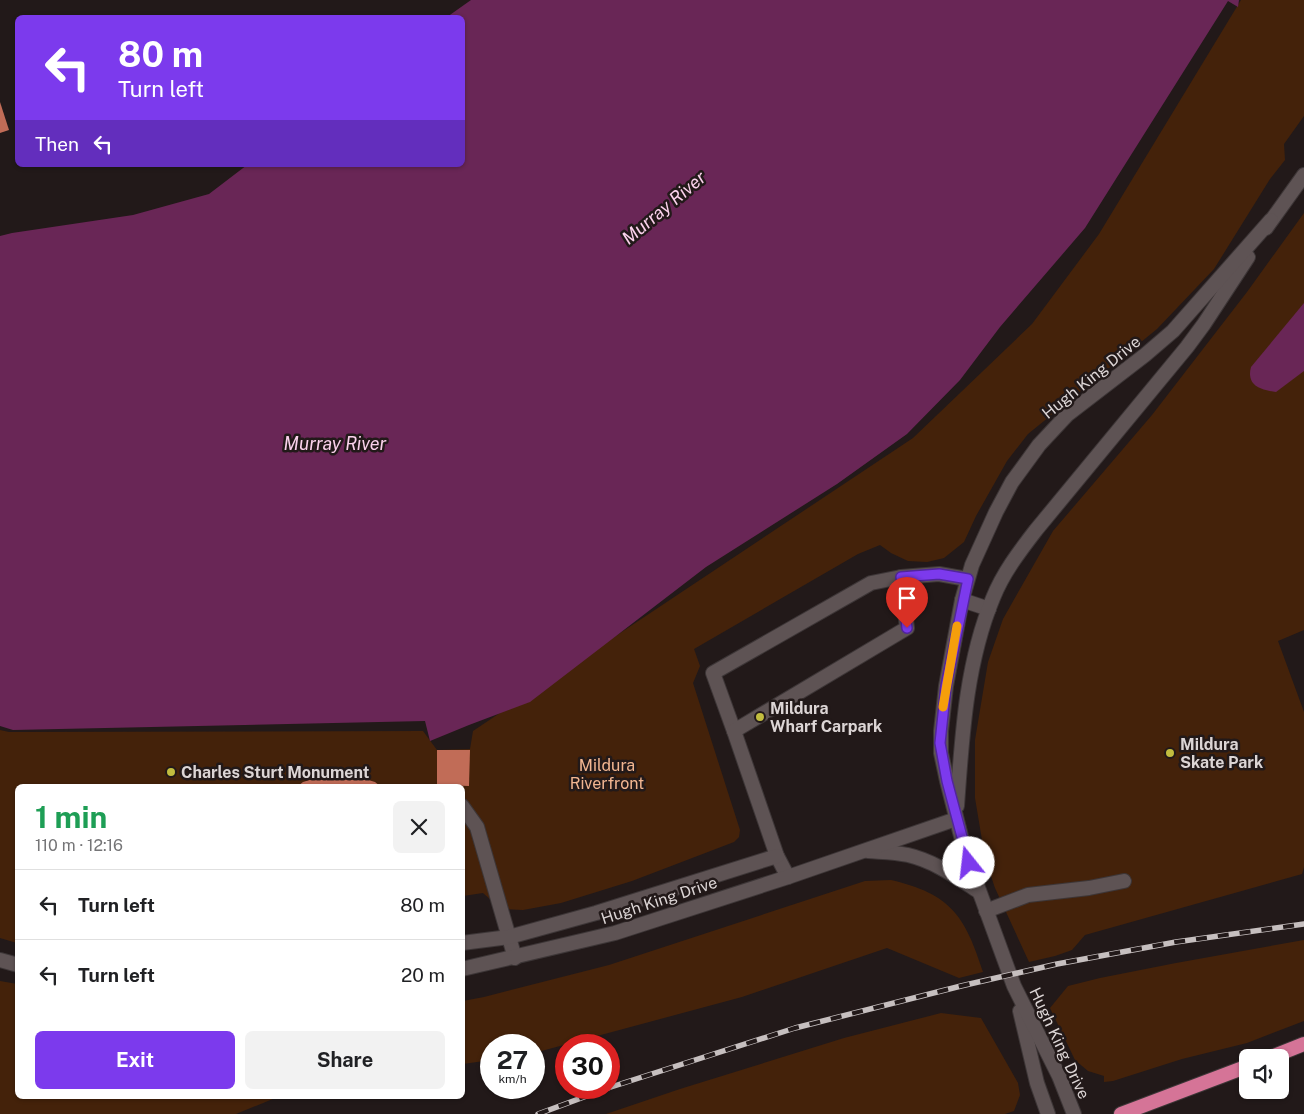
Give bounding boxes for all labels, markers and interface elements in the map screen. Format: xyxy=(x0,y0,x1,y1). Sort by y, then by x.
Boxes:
text: 80 m xyxy=(118,34,203,75)
icon: left xyxy=(35,35,100,100)
text: Turn left xyxy=(118,76,204,102)
icon: left xyxy=(89,130,117,158)
text: Then xyxy=(35,133,79,155)
water label: Murray River xyxy=(618,166,710,249)
street label: Hugh King Drive xyxy=(1038,332,1144,423)
water label: Murray River xyxy=(284,433,387,454)
pin xyxy=(886,577,928,628)
icon: arrive xyxy=(893,584,921,612)
place label: Mildura Wharf Carpark xyxy=(770,699,882,736)
marker: Mildura Wharf Carpark xyxy=(754,711,766,723)
place label: Mildura Skate Park xyxy=(1180,735,1263,772)
marker: Mildura Skate Park xyxy=(1164,747,1176,759)
park label: Mildura Riverfront xyxy=(570,756,644,793)
place label: Charles Sturt Monument xyxy=(181,763,370,782)
marker: Charles Sturt Monument xyxy=(165,766,177,778)
text: 1 min xyxy=(35,799,107,835)
button: close xyxy=(393,801,445,853)
text: 110 m · 12:16 xyxy=(35,836,123,855)
position arrow xyxy=(942,836,994,888)
street label: Hugh King Drive xyxy=(599,873,720,928)
icon: left xyxy=(35,891,63,919)
text: Turn left xyxy=(78,894,155,916)
text: 80 m xyxy=(400,894,445,916)
icon: left xyxy=(35,961,63,989)
text: Turn left xyxy=(78,964,155,986)
text: 20 m xyxy=(401,964,445,986)
street label: Hugh King Drive xyxy=(1025,984,1094,1102)
button: Exit xyxy=(35,1031,235,1089)
button: Share xyxy=(245,1031,445,1089)
speed limit sign: 30 xyxy=(555,1034,620,1099)
text: 27 xyxy=(497,1045,528,1075)
map controls xyxy=(1239,1049,1289,1099)
button: sound xyxy=(1239,1049,1289,1099)
text: km/h xyxy=(498,1072,527,1086)

